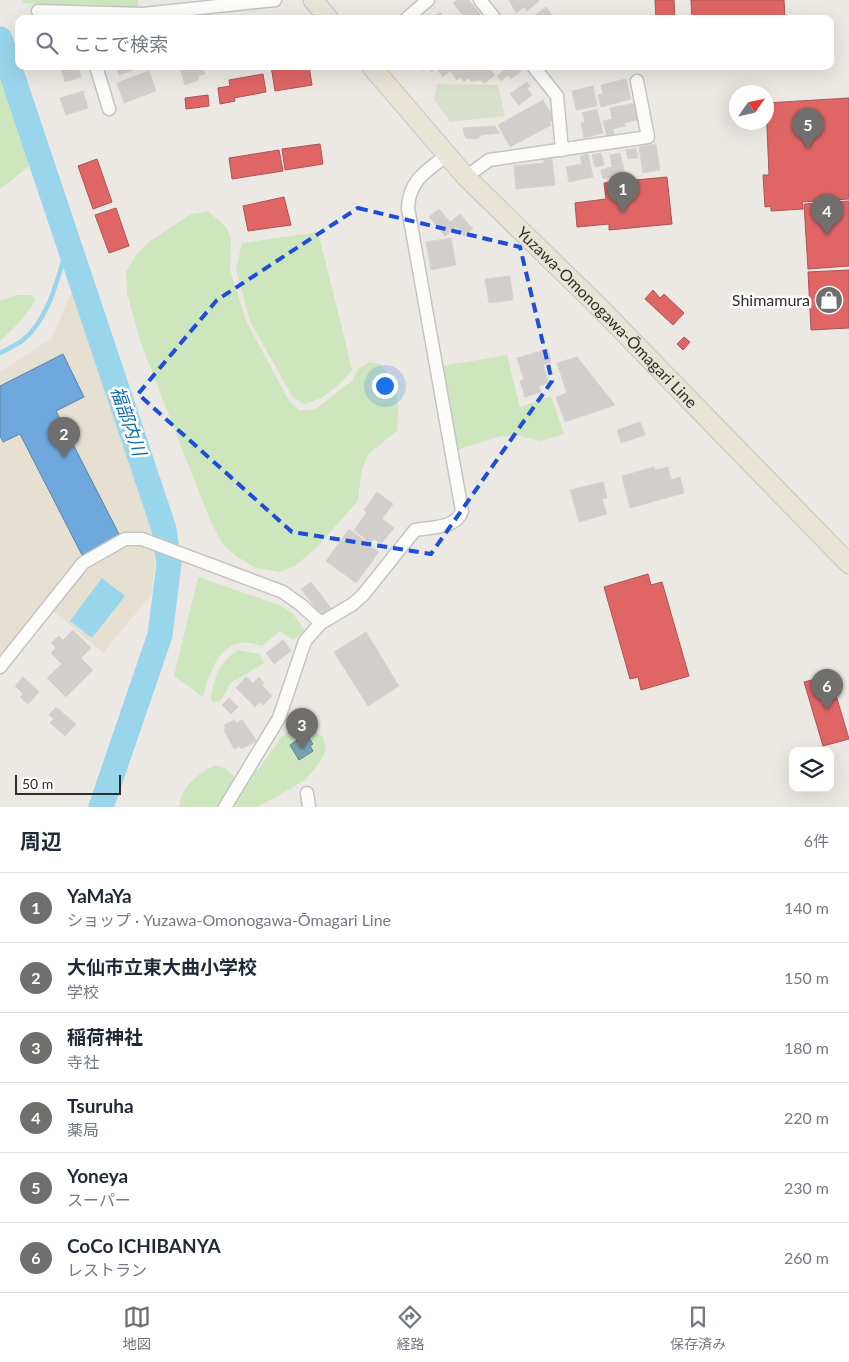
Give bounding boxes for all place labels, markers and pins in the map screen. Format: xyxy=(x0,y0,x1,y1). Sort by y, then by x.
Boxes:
pin: 5 xyxy=(792,108,824,149)
pin: 1 xyxy=(607,172,639,213)
pin: 4 xyxy=(811,194,843,235)
shop icon: Shimamura xyxy=(814,285,844,315)
place label: Shimamura xyxy=(732,290,810,309)
pin: 2 xyxy=(48,417,80,458)
pin: 6 xyxy=(811,669,843,710)
pin: 3 xyxy=(286,708,318,749)

